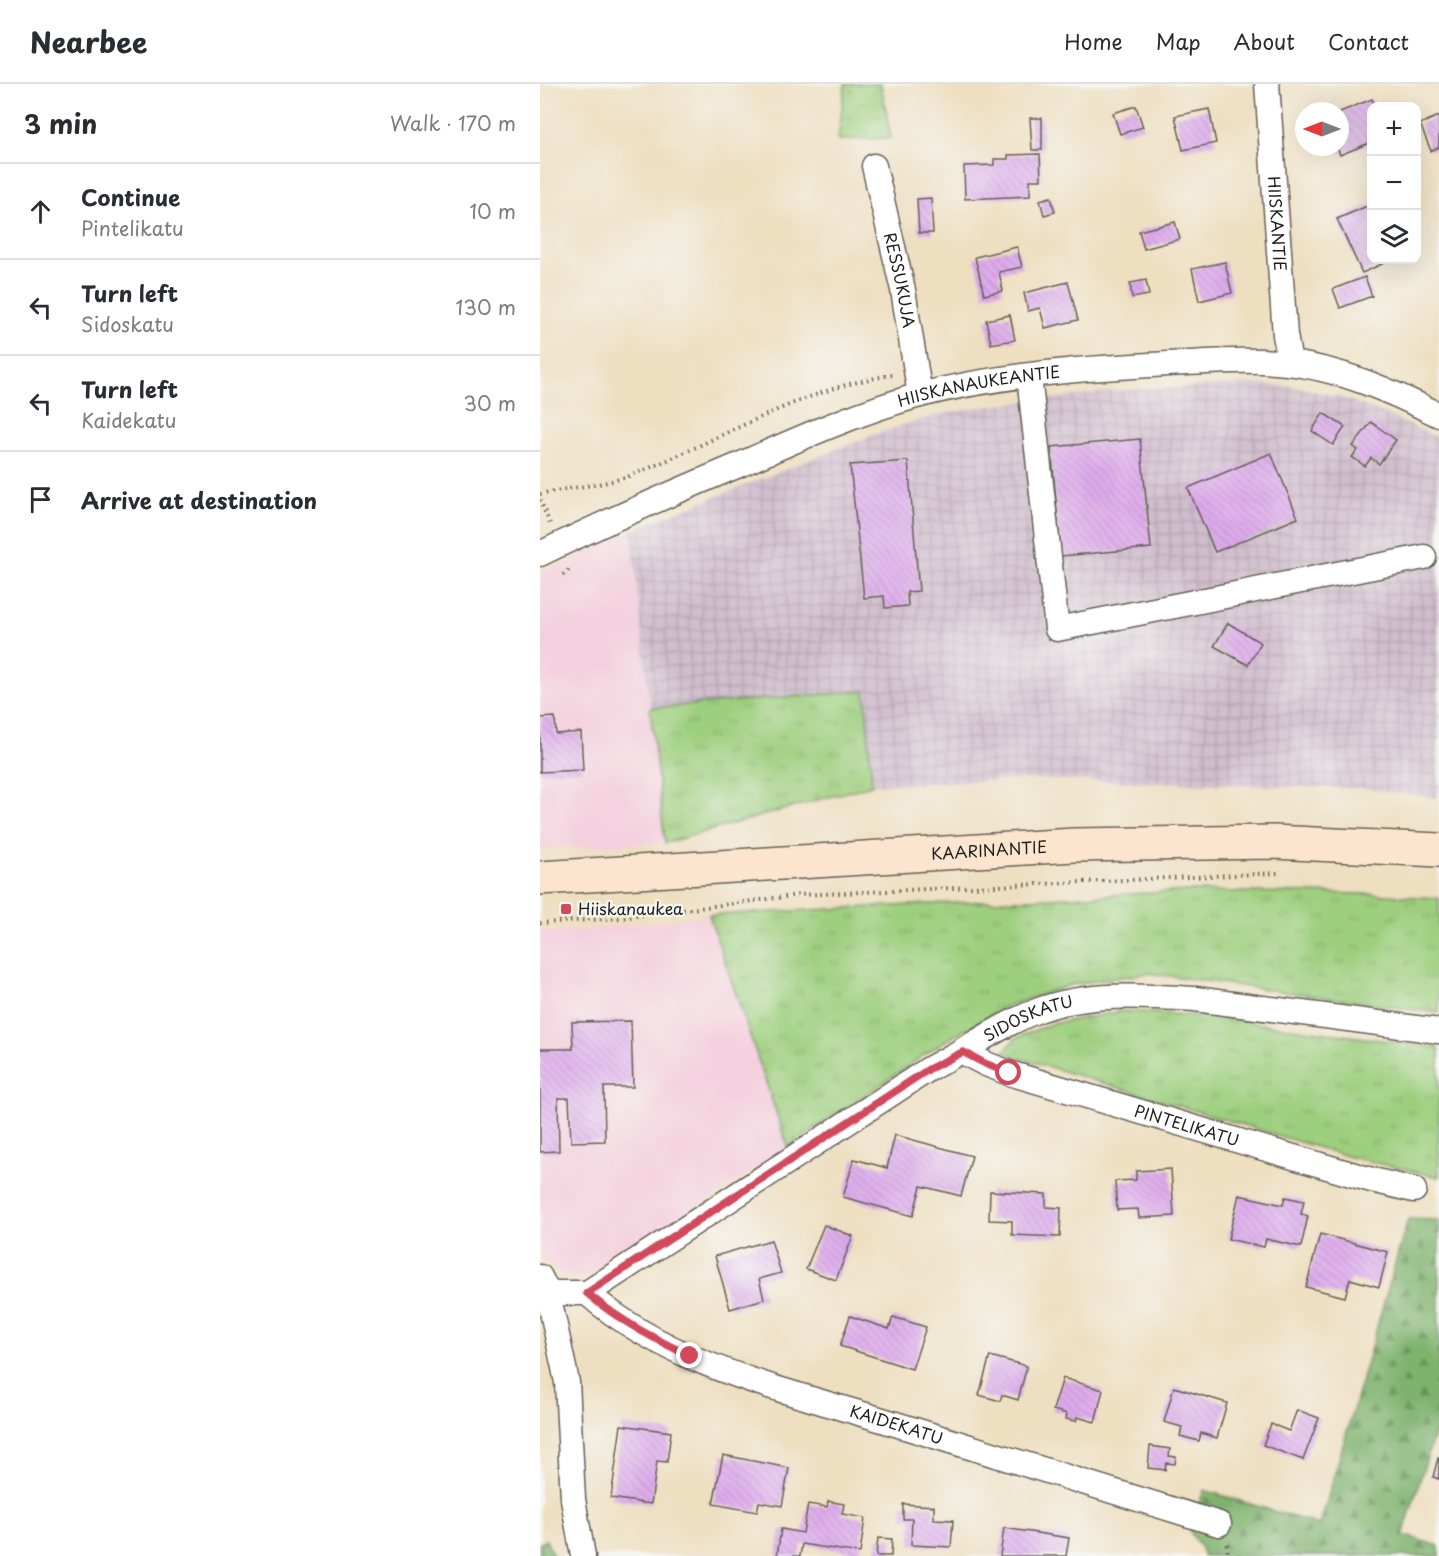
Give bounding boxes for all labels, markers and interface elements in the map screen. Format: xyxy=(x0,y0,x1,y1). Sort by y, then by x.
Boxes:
text: Nearbee xyxy=(30,20,147,63)
text: Home xyxy=(1064,25,1123,57)
text: Map xyxy=(1156,25,1201,57)
text: About xyxy=(1234,25,1295,57)
text: Contact xyxy=(1328,25,1409,57)
north arrow xyxy=(1295,102,1349,156)
map controls xyxy=(1367,102,1421,264)
button: + xyxy=(1367,102,1421,156)
text: 3 min xyxy=(24,104,97,143)
text: Walk · 170 m xyxy=(390,108,516,138)
button: − xyxy=(1367,156,1421,210)
street label: HIISKANTIE xyxy=(1263,175,1293,272)
text: Continue xyxy=(81,180,180,213)
icon: ahead xyxy=(24,195,57,228)
text: 10 m xyxy=(469,196,516,226)
button: layers xyxy=(1367,210,1421,264)
text: Pintelikatu xyxy=(81,213,184,243)
street label: RESSUKUJA xyxy=(879,230,922,329)
text: Turn left xyxy=(81,276,178,309)
icon: left xyxy=(24,291,57,324)
text: 130 m xyxy=(456,292,516,322)
text: Sidoskatu xyxy=(81,309,174,339)
street label: HIISKANAUKEANTIE xyxy=(894,359,1061,412)
text: Turn left xyxy=(81,372,178,405)
icon: left xyxy=(24,387,57,420)
text: 30 m xyxy=(463,388,516,418)
text: Kaidekatu xyxy=(81,405,176,435)
icon: arrive xyxy=(24,483,57,516)
text: Arrive at destination xyxy=(81,483,317,516)
street label: KAARINANTIE xyxy=(930,834,1048,865)
place label: Hiiskanaukea xyxy=(578,896,683,920)
marker: Hiiskanaukea xyxy=(559,902,573,916)
street label: SIDOSKATU xyxy=(979,988,1075,1047)
route start xyxy=(995,1059,1021,1085)
street label: PINTELIKATU xyxy=(1132,1098,1242,1151)
route end xyxy=(676,1342,702,1368)
street label: KAIDEKATU xyxy=(847,1398,946,1449)

